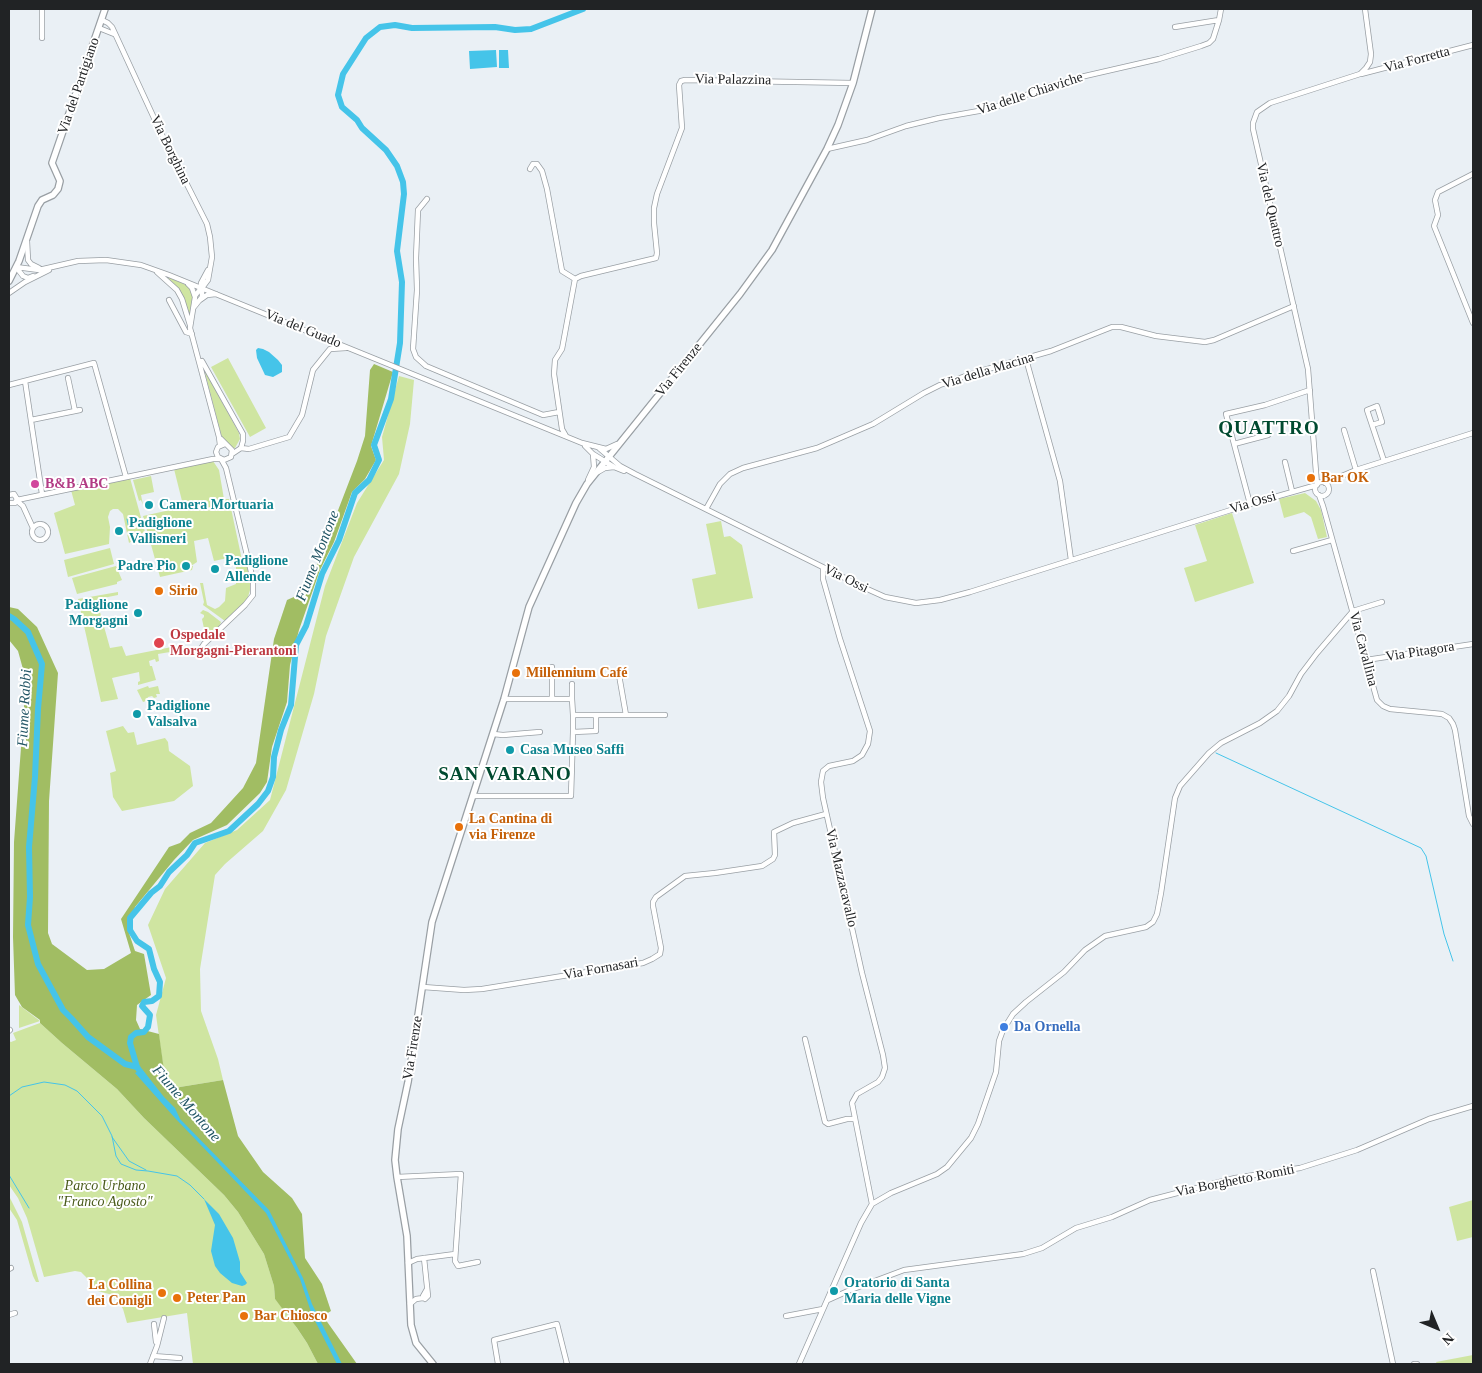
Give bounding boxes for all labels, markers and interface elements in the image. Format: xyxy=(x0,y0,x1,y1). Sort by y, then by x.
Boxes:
street label: Via del Partigiano xyxy=(55,36,103,136)
street label: Via Forretta xyxy=(1382,43,1452,77)
street label: Via delle Chiaviche xyxy=(975,69,1085,119)
street label: Via Palazzina xyxy=(695,71,771,89)
street label: Via Borghina xyxy=(146,113,194,187)
street label: Via del Quattro xyxy=(1252,161,1288,249)
street label: Via del Guado xyxy=(262,306,344,352)
street label: Via Firenze xyxy=(652,340,706,400)
street label: Via della Macina xyxy=(940,349,1036,393)
district label: QUATTRO xyxy=(1217,418,1321,440)
place label: Bar OK xyxy=(1321,470,1369,486)
marker: Bar OK xyxy=(1305,472,1317,484)
place label: B&B ABC xyxy=(45,476,108,492)
marker: B&B ABC xyxy=(29,478,41,490)
street label: Via Ossi xyxy=(1228,488,1278,518)
place label: Camera Mortuaria xyxy=(159,497,274,513)
marker: Camera Mortuaria xyxy=(143,499,155,511)
water label: Fiume Montone xyxy=(293,508,343,604)
place label: Padiglione Vallisneri xyxy=(129,515,192,548)
marker: Padiglione Vallisneri xyxy=(113,525,125,537)
place label: Padiglione Allende xyxy=(225,553,288,586)
place label: Padre Pio xyxy=(118,558,176,574)
marker: Padre Pio xyxy=(180,560,192,572)
street label: Via Ossi xyxy=(821,561,871,597)
marker: Padiglione Allende xyxy=(209,563,221,575)
place label: Sirio xyxy=(169,583,198,599)
marker: Sirio xyxy=(153,585,165,597)
place label: Padiglione Morgagni xyxy=(65,597,128,630)
marker: Padiglione Morgagni xyxy=(132,607,144,619)
street label: Via Cavallina xyxy=(1345,610,1381,688)
place label: Ospedale Morgagni-Pierantoni xyxy=(170,627,297,660)
marker: Ospedale Morgagni-Pierantoni xyxy=(152,636,166,650)
street label: Via Pitagora xyxy=(1384,638,1456,666)
place label: Millennium Café xyxy=(526,665,627,681)
marker: Millennium Café xyxy=(510,667,522,679)
water label: Fiume Rabbi xyxy=(14,669,36,747)
place label: Padiglione Valsalva xyxy=(147,698,210,730)
marker: Padiglione Valsalva xyxy=(131,708,143,720)
place label: Casa Museo Saffi xyxy=(520,742,624,758)
marker: Casa Museo Saffi xyxy=(504,744,516,756)
district label: SAN VARANO xyxy=(437,764,573,786)
place label: La Cantina di via Firenze xyxy=(469,811,552,844)
marker: La Cantina di via Firenze xyxy=(453,821,465,833)
street label: Via Mazzacavallo xyxy=(822,827,860,929)
street label: Via Fornasari xyxy=(562,954,640,984)
street label: Via Firenze xyxy=(400,1015,426,1081)
place label: Da Ornella xyxy=(1014,1019,1080,1035)
marker: Da Ornella xyxy=(998,1021,1010,1033)
water label: Fiume Montone xyxy=(148,1062,224,1146)
street label: Via Borghetto Romiti xyxy=(1174,1161,1296,1201)
park label: Parco Urbano "Franco Agosto" xyxy=(57,1178,153,1210)
place label: Oratorio di Santa Maria delle Vigne xyxy=(844,1275,951,1308)
place label: La Collina dei Conigli xyxy=(87,1277,152,1310)
marker: Oratorio di Santa Maria delle Vigne xyxy=(828,1285,840,1297)
marker: La Collina dei Conigli xyxy=(156,1287,168,1299)
place label: Peter Pan xyxy=(187,1290,246,1306)
marker: Peter Pan xyxy=(171,1292,183,1304)
north arrow xyxy=(1412,1303,1462,1353)
place label: Bar Chiosco xyxy=(254,1308,328,1324)
marker: Bar Chiosco xyxy=(238,1310,250,1322)
text: N xyxy=(1439,1330,1457,1348)

